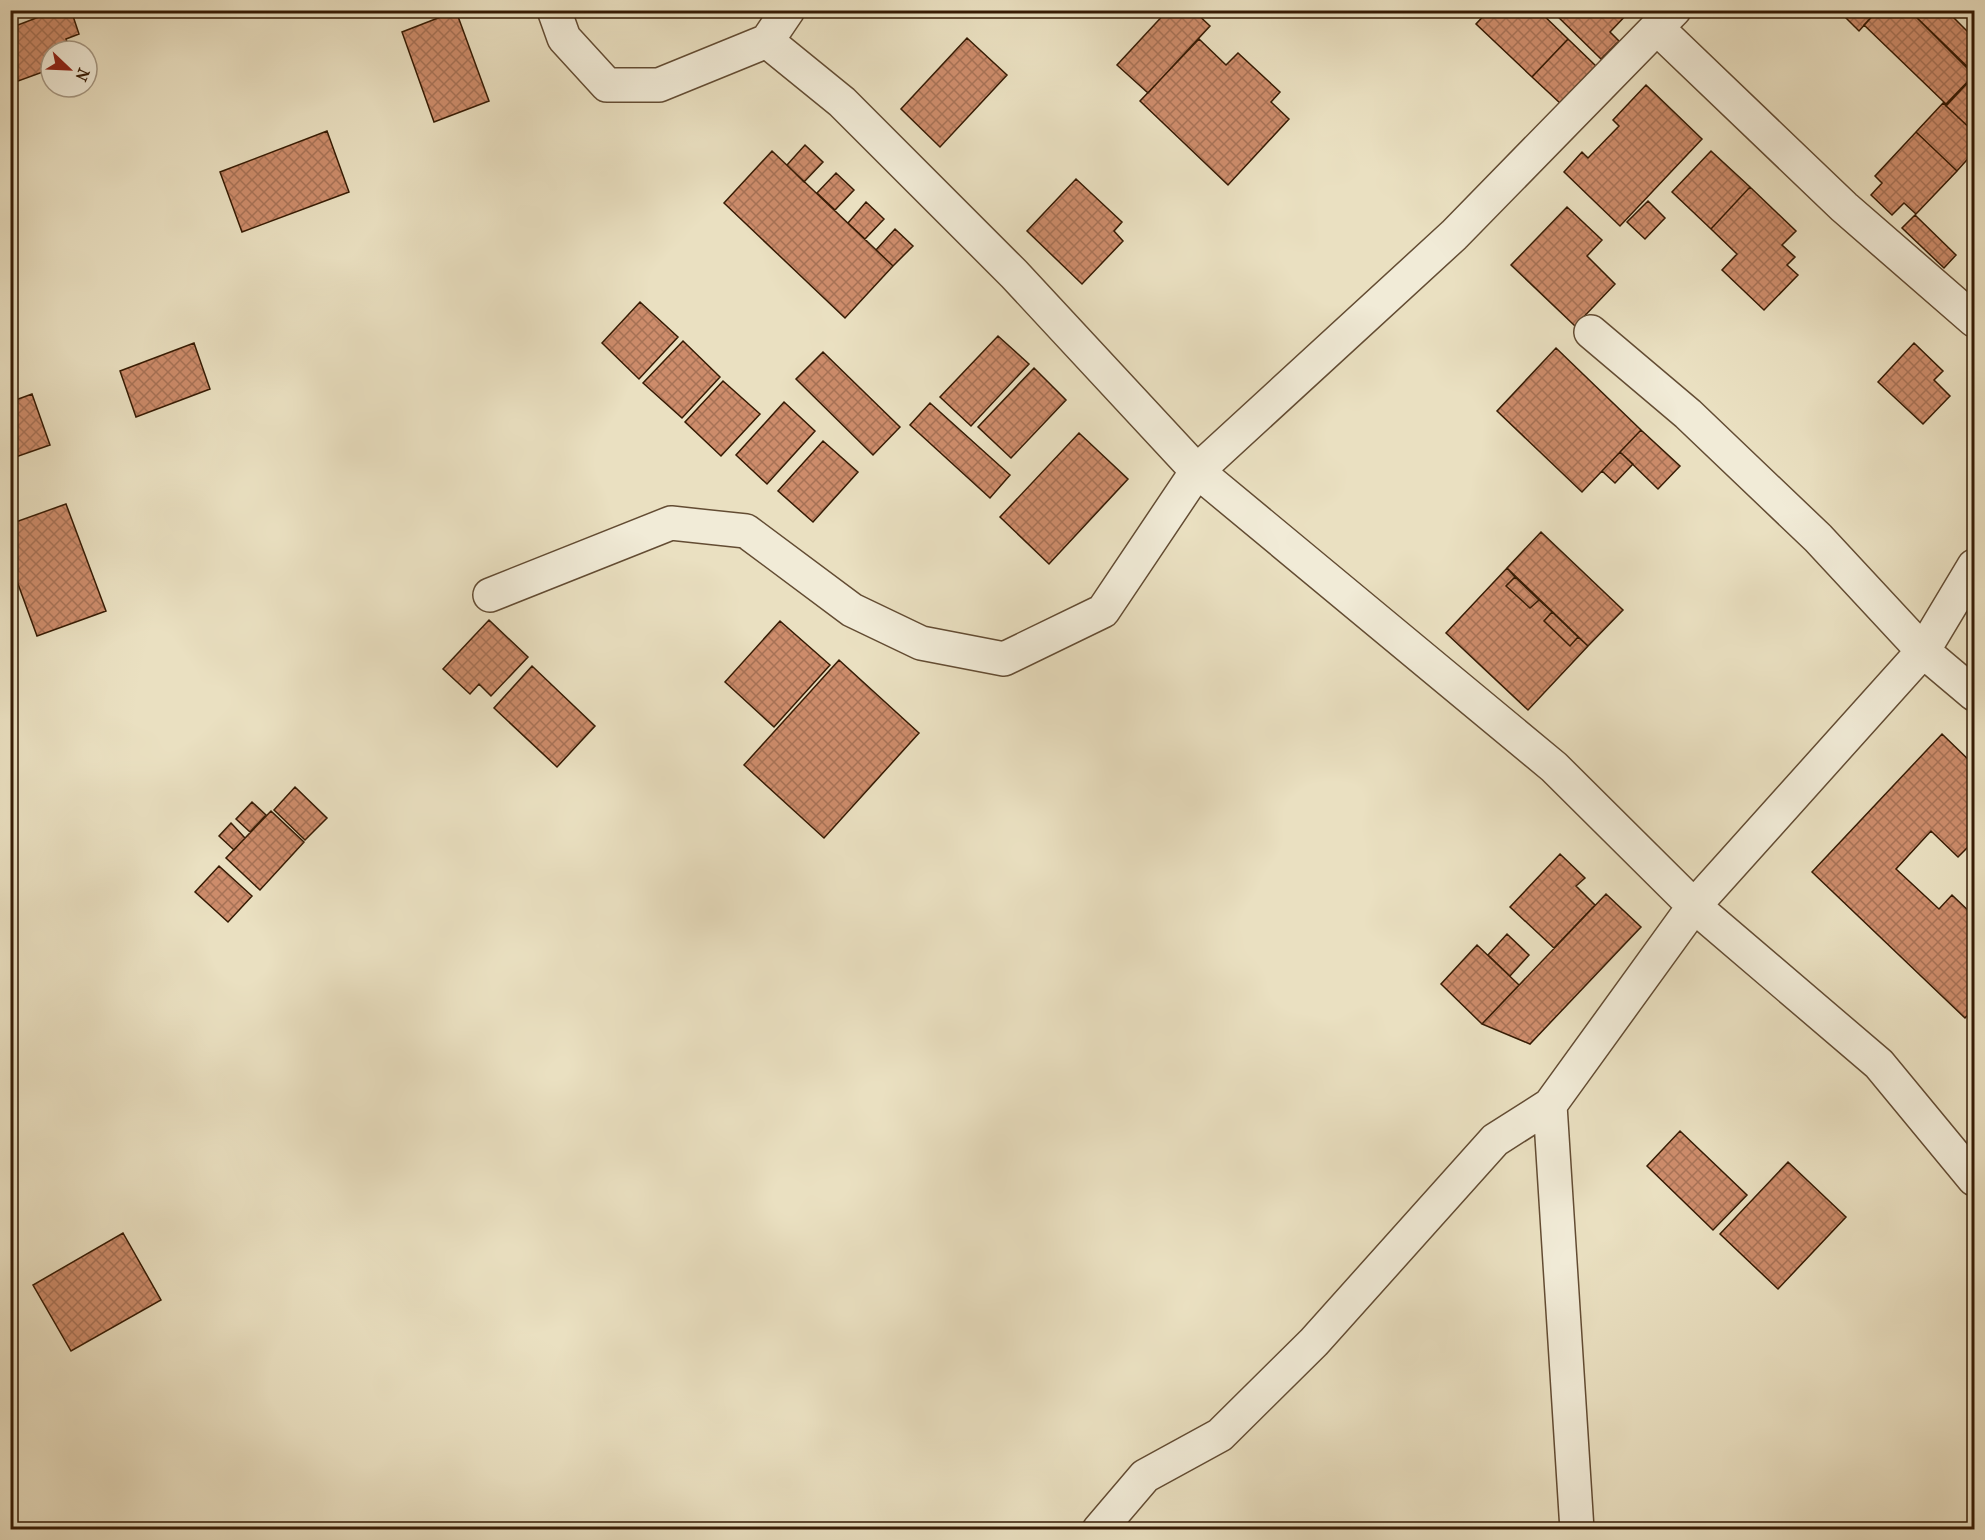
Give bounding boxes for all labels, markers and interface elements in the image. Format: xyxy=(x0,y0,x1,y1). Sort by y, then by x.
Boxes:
north arrow xyxy=(39,39,99,99)
text: N xyxy=(71,65,93,85)

